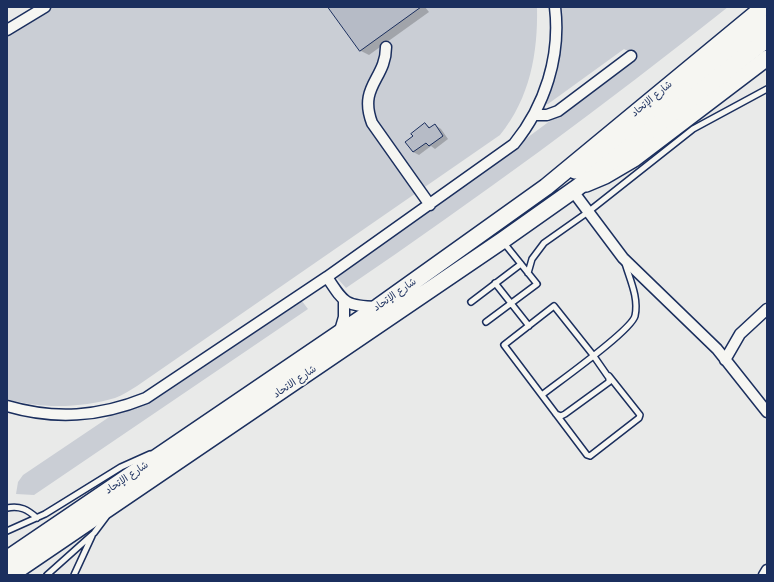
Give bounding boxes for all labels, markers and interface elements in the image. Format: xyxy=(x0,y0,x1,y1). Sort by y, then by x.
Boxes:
street label: شارع الإتحاد xyxy=(629,78,675,120)
street label: شارع الإتحاد xyxy=(371,276,419,314)
street label: شارع الاتحاد xyxy=(271,363,319,401)
street label: شارع الإتحاد xyxy=(103,459,151,497)

